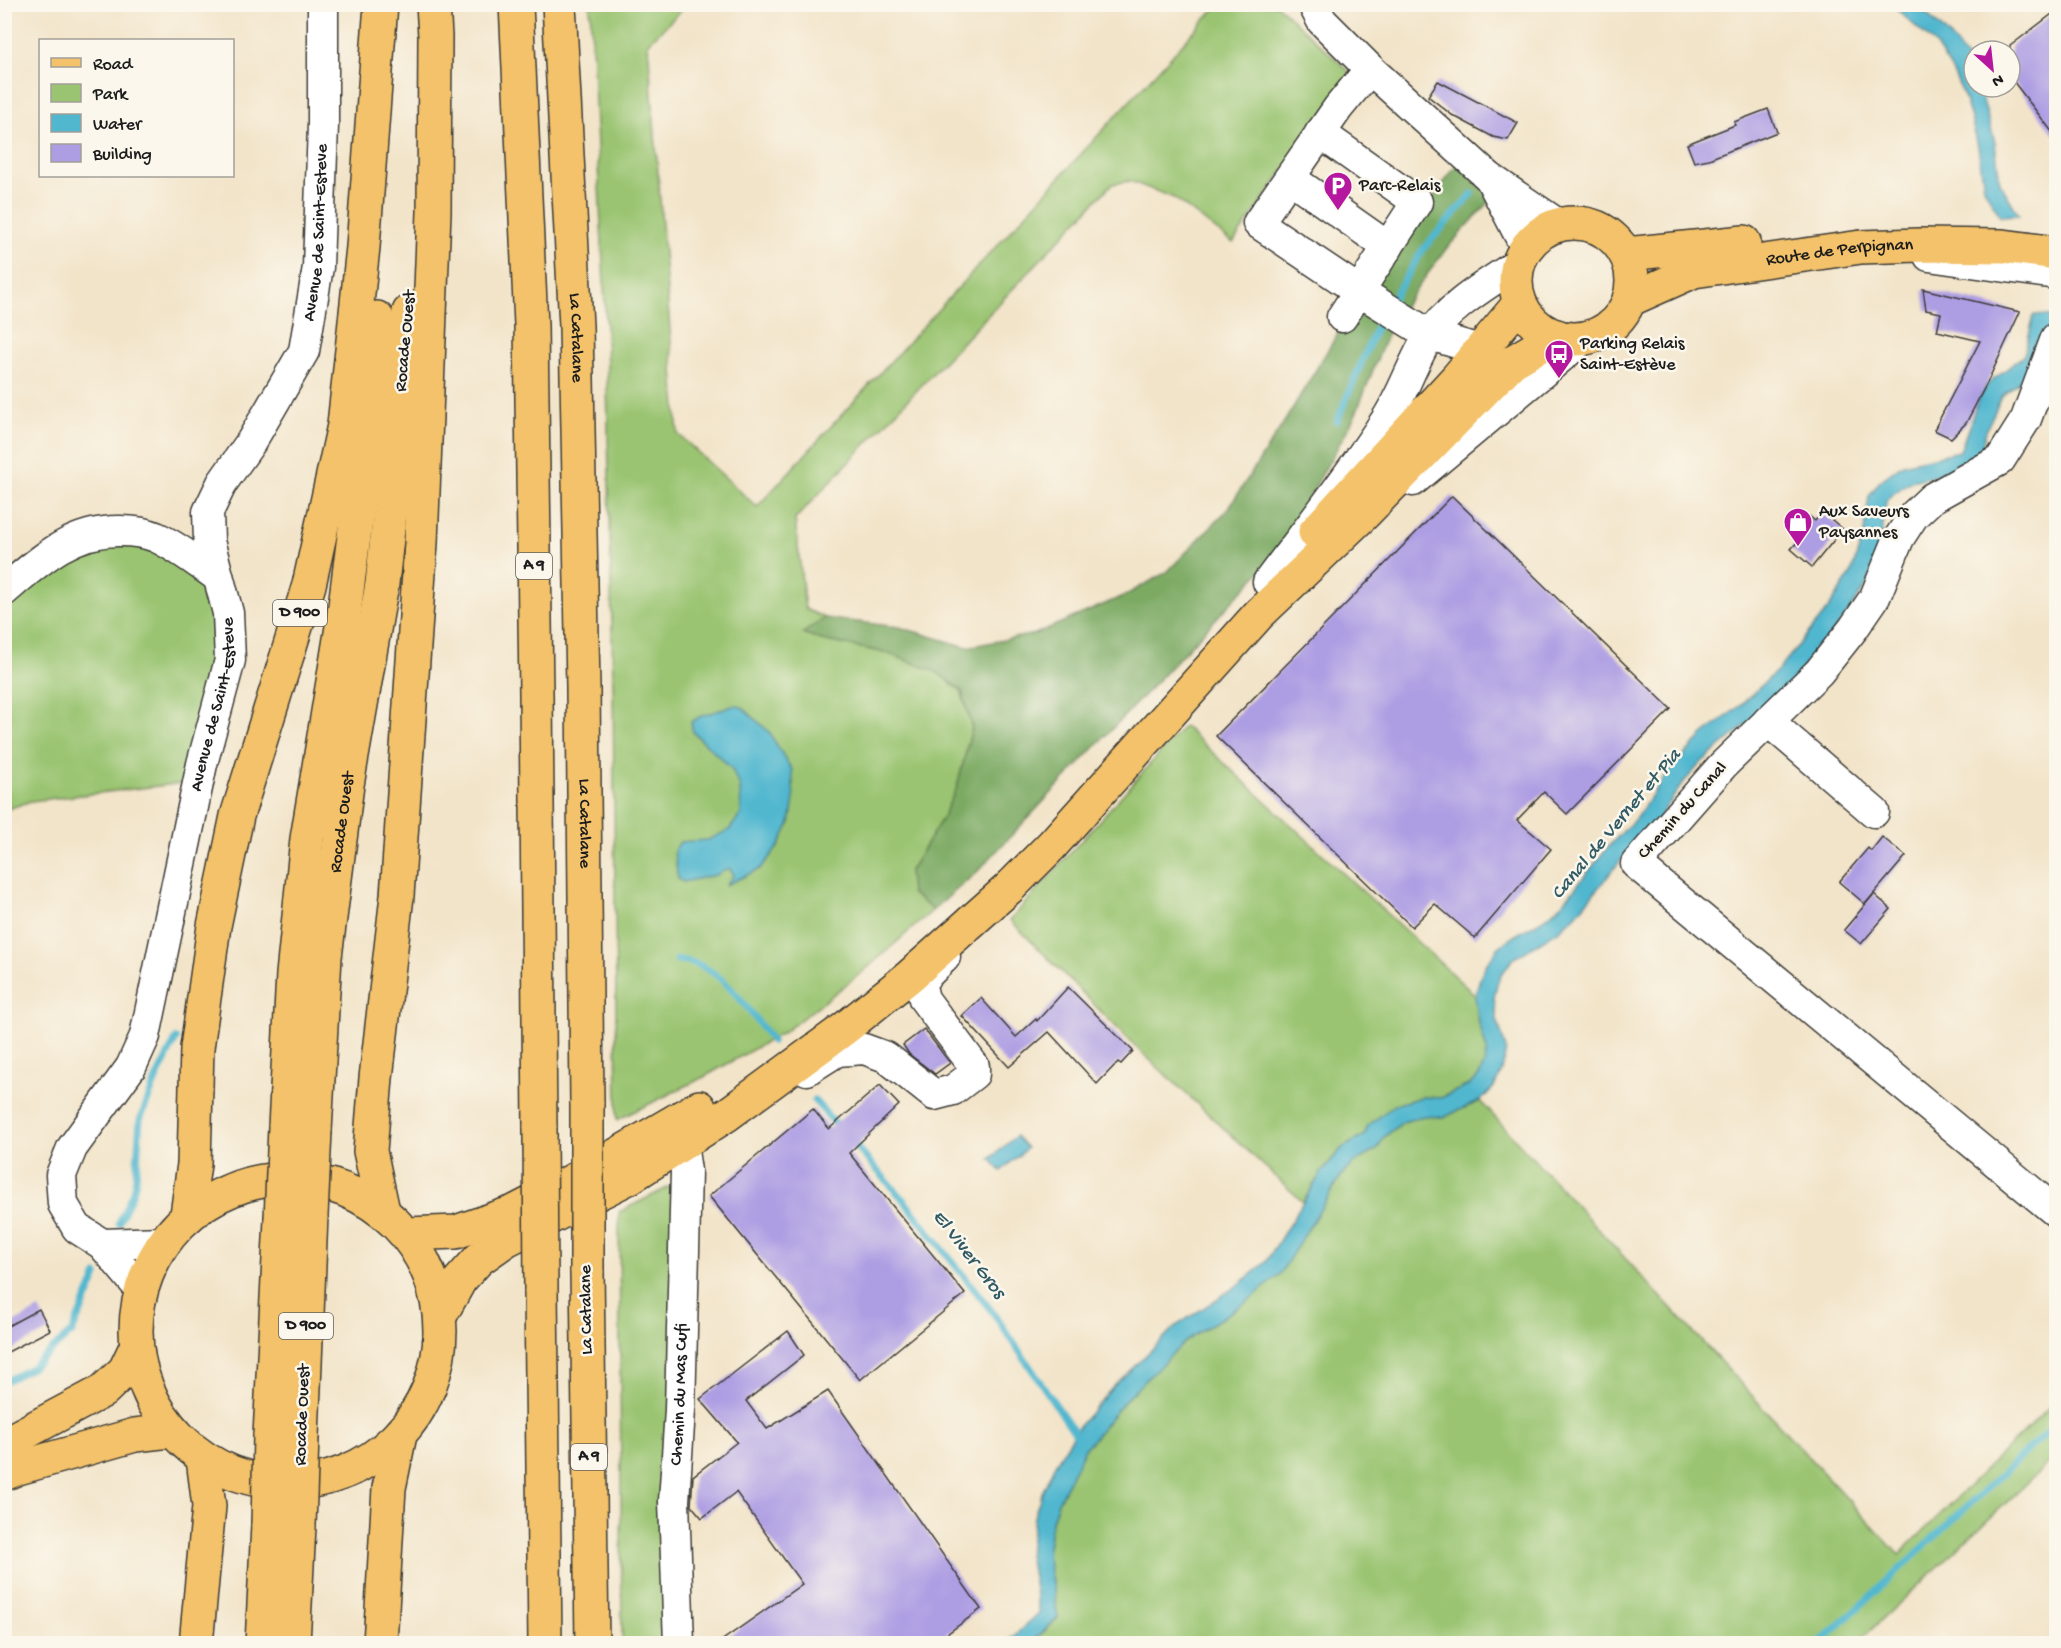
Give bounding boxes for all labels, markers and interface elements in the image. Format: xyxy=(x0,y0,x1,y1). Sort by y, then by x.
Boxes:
legend xyxy=(39,39,234,177)
north arrow xyxy=(1962,39,2022,99)
text: Road xyxy=(93,55,134,76)
text: N xyxy=(1988,68,2006,90)
text: Park xyxy=(92,85,129,106)
text: Water xyxy=(93,115,143,136)
street label: Avenue de Saint-Esteve xyxy=(299,143,333,323)
text: Building xyxy=(92,145,152,166)
parking icon: Parc-Relais xyxy=(1322,170,1354,212)
place label: Parc-Relais xyxy=(1358,176,1442,197)
street label: Route de Perpignan xyxy=(1765,235,1914,271)
street label: Rocade Ouest xyxy=(391,288,421,392)
street label: La Catalane xyxy=(564,292,588,383)
place label: Parking Relais Saint-Estève xyxy=(1579,334,1686,376)
bus stop icon: Parking Relais Saint-Estève xyxy=(1543,338,1575,380)
place label: Aux Saveurs Paysannes xyxy=(1818,502,1910,544)
shop icon: Aux Saveurs Paysannes xyxy=(1782,506,1814,548)
road number: A 9 xyxy=(516,553,552,579)
road number: D 900 xyxy=(273,600,327,626)
street label: Avenue de Saint-Esteve xyxy=(186,616,241,793)
water label: Canal de Vernet et Pia xyxy=(1547,744,1688,905)
street label: Chemin du Canal xyxy=(1634,758,1732,864)
street label: Rocade Ouest xyxy=(325,769,360,874)
street label: La Catalane xyxy=(573,778,595,869)
water label: El Viver Gros xyxy=(926,1206,1011,1305)
street label: La Catalane xyxy=(576,1264,598,1355)
road number: D 900 xyxy=(279,1313,333,1339)
street label: Chemin du Mas Cufi xyxy=(666,1323,693,1466)
street label: Rocade Ouest xyxy=(291,1362,315,1466)
road number: A 9 xyxy=(571,1444,607,1470)

